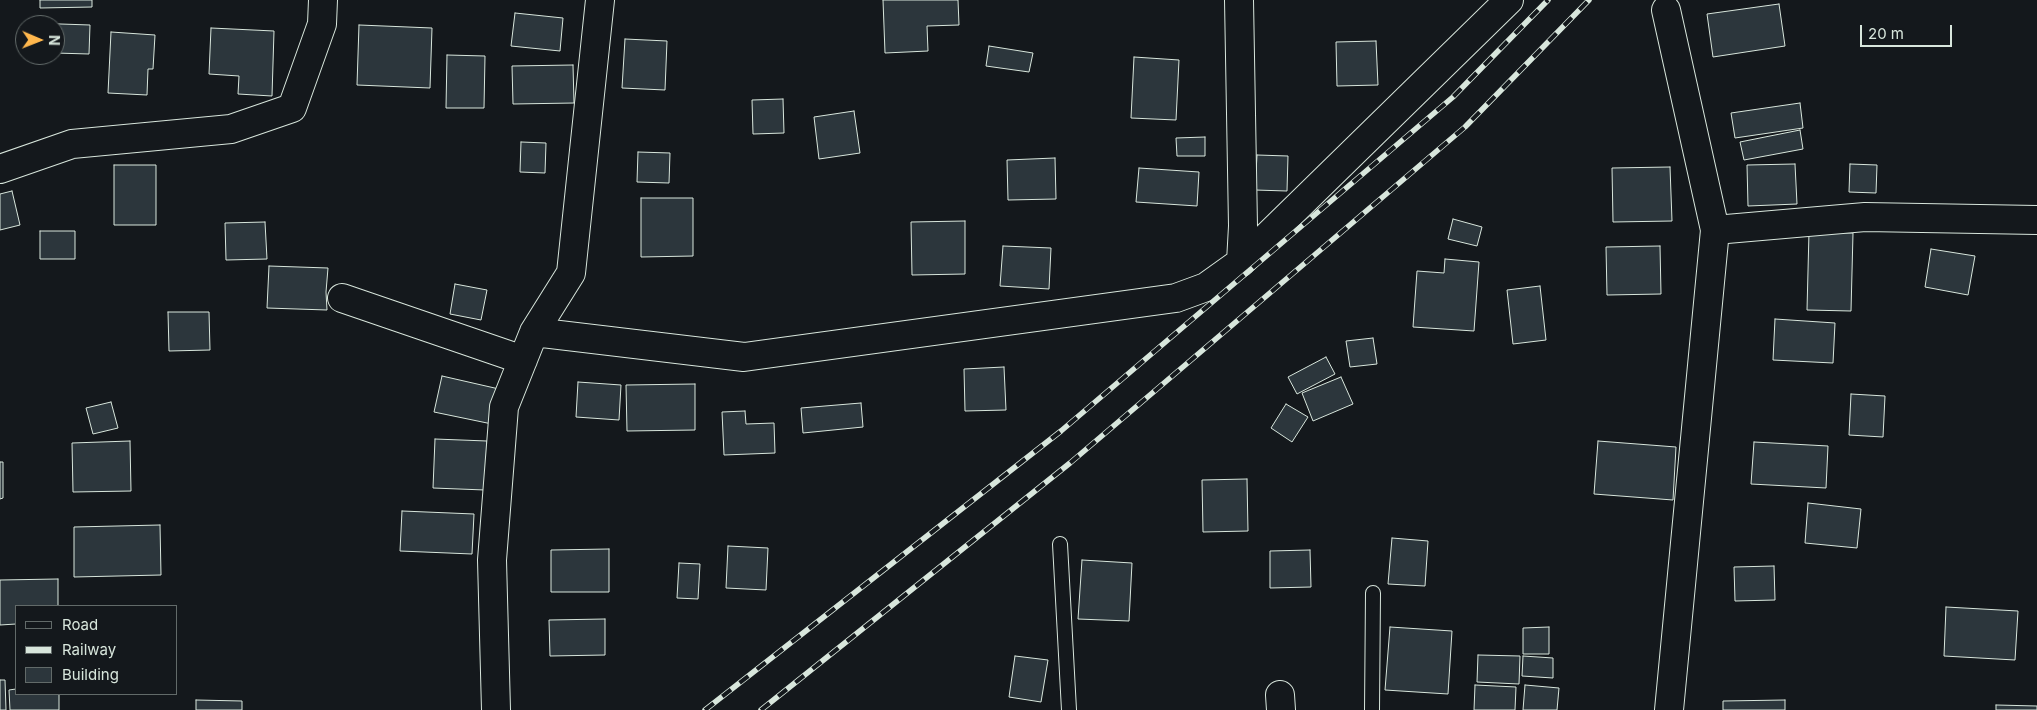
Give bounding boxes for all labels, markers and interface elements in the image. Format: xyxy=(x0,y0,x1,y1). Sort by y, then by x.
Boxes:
north arrow xyxy=(15,15,65,65)
scale bar xyxy=(1862,15,1954,47)
text: 20 m xyxy=(1868,24,1904,43)
text: N xyxy=(46,35,63,46)
legend xyxy=(15,605,178,695)
text: Road xyxy=(62,615,98,634)
text: Railway xyxy=(62,640,116,659)
text: Building xyxy=(62,665,119,684)

